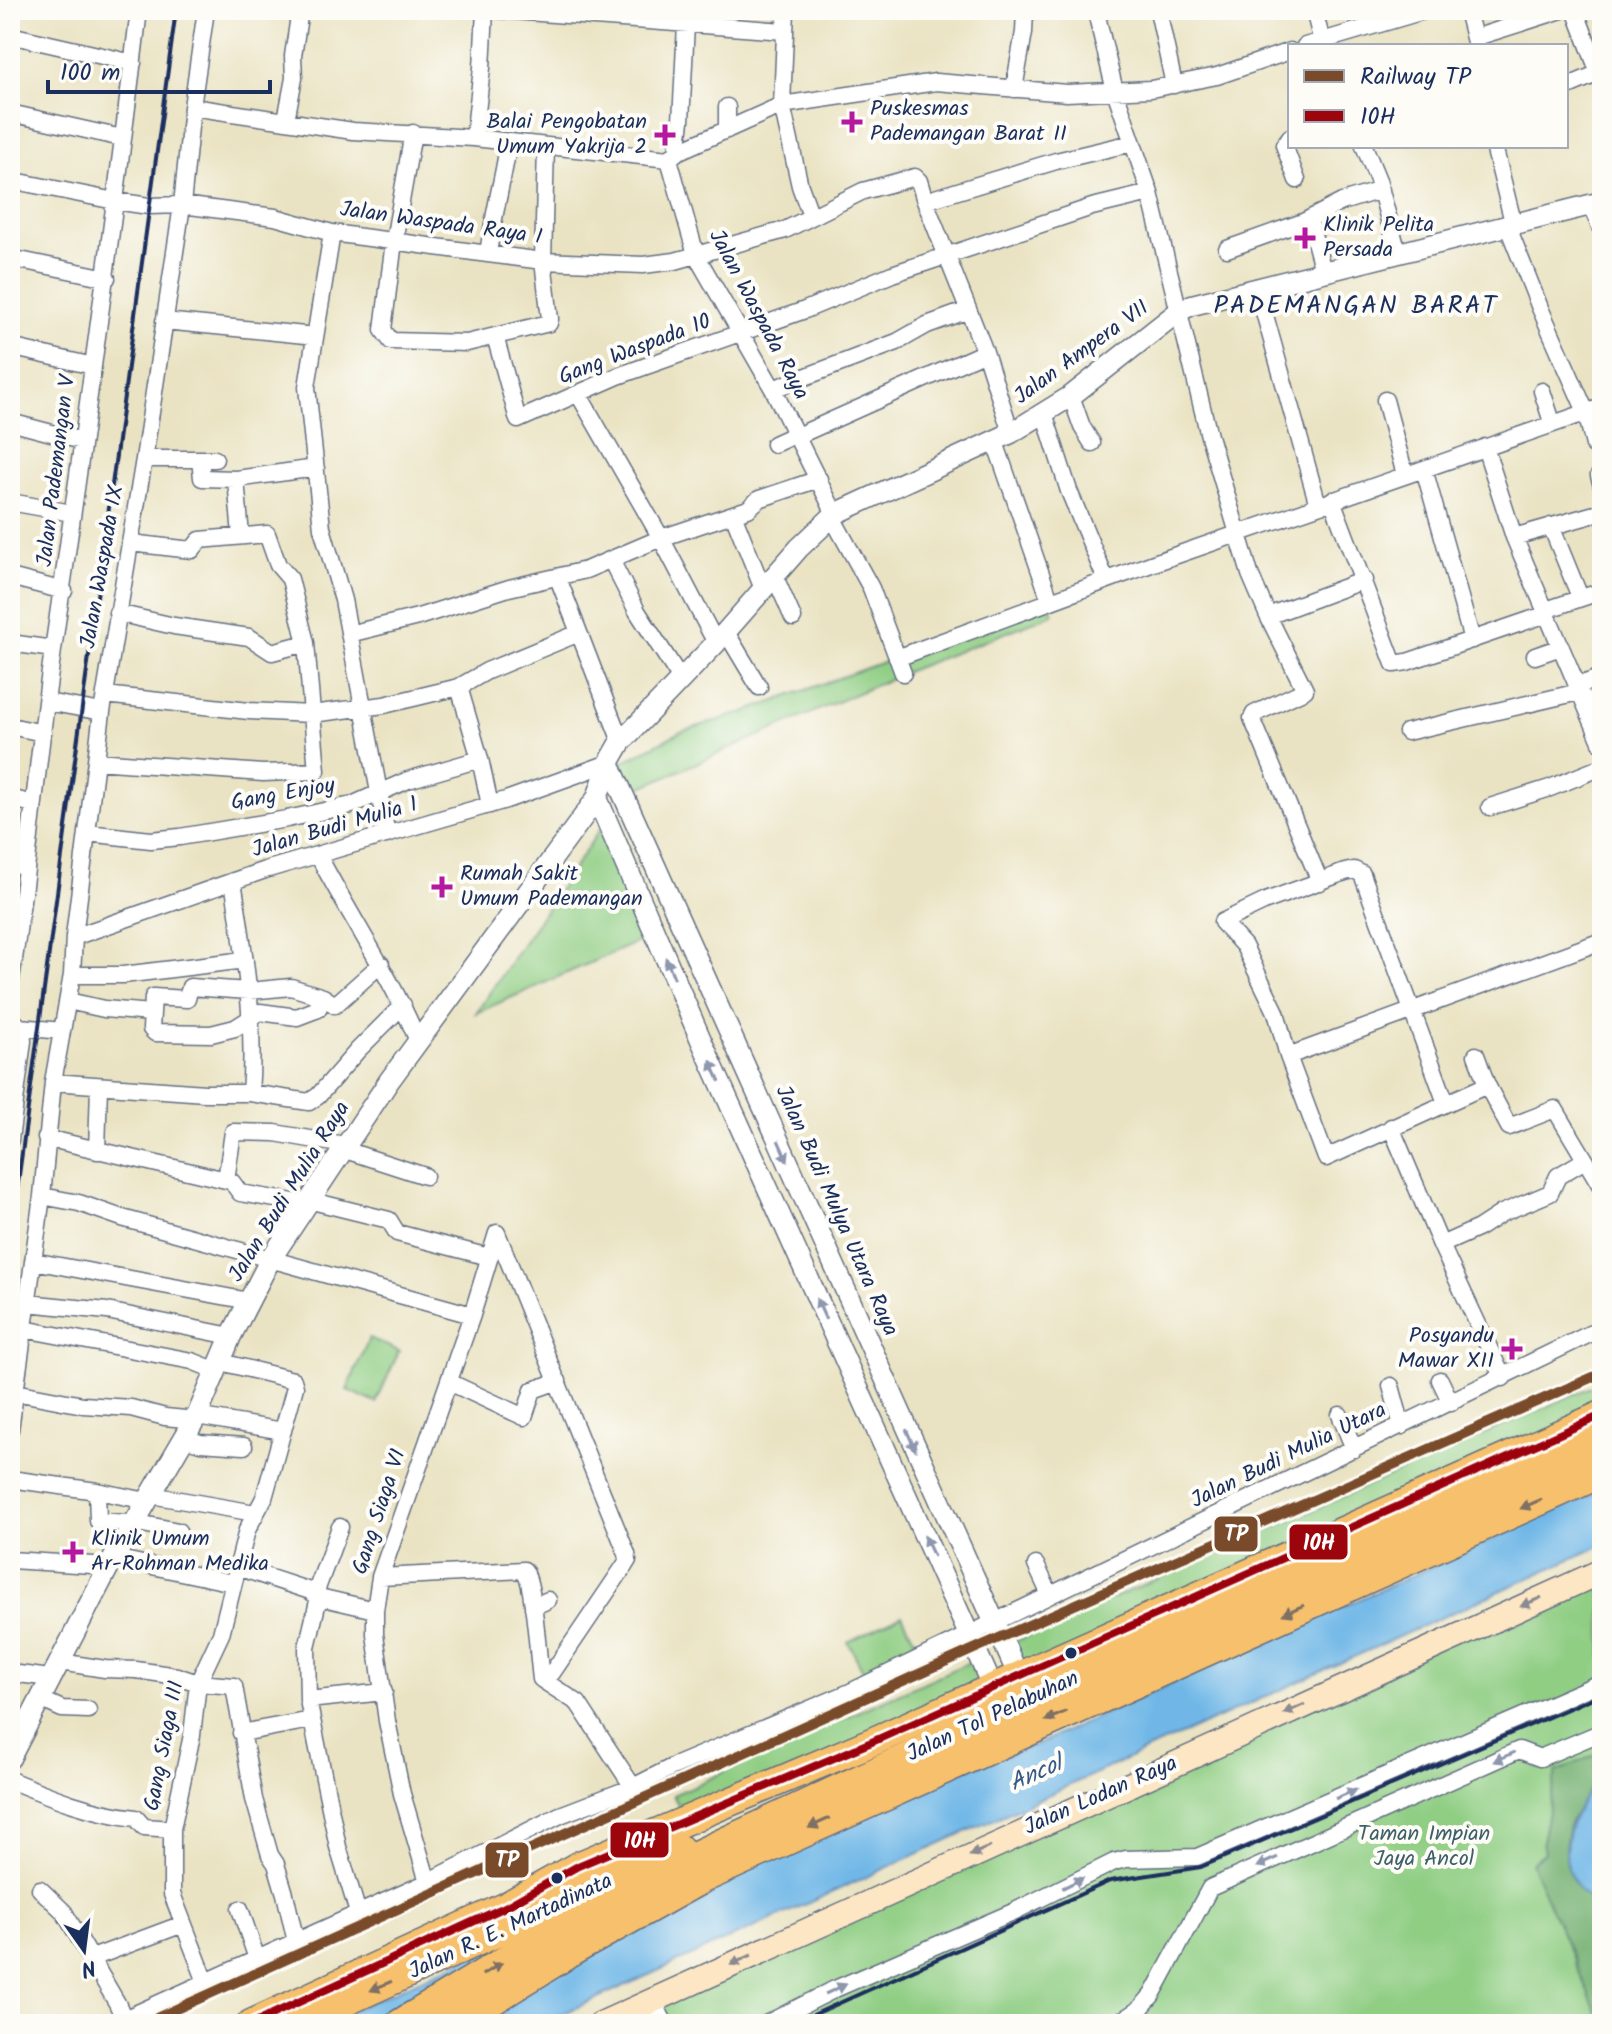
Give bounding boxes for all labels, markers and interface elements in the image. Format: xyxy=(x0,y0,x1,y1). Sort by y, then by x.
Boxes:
scale bar xyxy=(48,44,270,94)
legend xyxy=(1288,44,1568,148)
text: 100 m xyxy=(60,54,120,93)
text: Railway TP xyxy=(1360,58,1472,97)
place label: Puskesmas Pademangan Barat II xyxy=(870,92,1067,152)
text: 10H xyxy=(1360,98,1396,137)
place label: Balai Pengobatan Umum Yakrija 2 xyxy=(486,105,647,165)
marker: Puskesmas Pademangan Barat II xyxy=(841,111,863,133)
marker: Balai Pengobatan Umum Yakrija 2 xyxy=(654,124,676,146)
street label: Jalan Waspada Raya I xyxy=(337,192,545,256)
place label: Klinik Pelita Persada xyxy=(1323,208,1434,268)
street label: Jalan Waspada Raya xyxy=(698,224,818,406)
marker: Klinik Pelita Persada xyxy=(1294,227,1316,249)
district label: PADEMANGAN BARAT xyxy=(1214,285,1499,327)
street label: Jalan Ampera VII xyxy=(1007,292,1157,414)
street label: Gang Waspada 10 xyxy=(554,305,716,395)
street label: Jalan Pademangan V xyxy=(28,371,86,569)
street label: Jalan Waspada IX xyxy=(71,482,135,651)
street label: Gang Enjoy xyxy=(228,769,339,821)
street label: Jalan Budi Mulia 1 xyxy=(248,788,422,868)
place label: Rumah Sakit Umum Pademangan xyxy=(460,857,643,917)
marker: Rumah Sakit Umum Pademangan xyxy=(431,876,453,898)
one-way arrow xyxy=(664,956,677,980)
one-way arrow xyxy=(709,1060,722,1083)
street label: Jalan Budi Mulya Utara Raya xyxy=(765,1080,907,1342)
street label: Jalan Budi Mulia Raya xyxy=(220,1095,360,1289)
one-way arrow xyxy=(776,1139,789,1163)
one-way arrow xyxy=(815,1297,828,1321)
place label: Posyandu Mawar XII xyxy=(1398,1319,1494,1379)
marker: Posyandu Mawar XII xyxy=(1501,1338,1523,1360)
street label: Jalan Budi Mulia Utara xyxy=(1185,1393,1393,1519)
one-way arrow xyxy=(904,1428,917,1452)
street label: Gang Siaga VI xyxy=(343,1445,417,1579)
one-way arrow xyxy=(1519,1498,1543,1511)
line badge: TP xyxy=(1213,1515,1259,1553)
text: TP xyxy=(1224,1518,1249,1553)
place label: Klinik Umum Ar-Rohman Medika xyxy=(91,1522,269,1582)
line badge: 10H xyxy=(1288,1523,1349,1561)
text: 10H xyxy=(1303,1527,1335,1562)
one-way arrow xyxy=(922,1534,936,1557)
marker: Klinik Umum Ar-Rohman Medika xyxy=(62,1541,84,1563)
one-way arrow xyxy=(1519,1596,1542,1609)
one-way arrow xyxy=(1282,1604,1305,1617)
unlabelled marker xyxy=(1063,1645,1079,1661)
street label: Jalan Tol Pelabuhan xyxy=(901,1662,1085,1772)
street label: Gang Siaga III xyxy=(135,1678,195,1814)
one-way arrow xyxy=(1282,1702,1305,1716)
one-way arrow xyxy=(1044,1710,1068,1723)
water label: Ancol xyxy=(1003,1743,1073,1803)
street label: Jalan Lodan Raya xyxy=(1019,1747,1183,1845)
one-way arrow xyxy=(1492,1750,1516,1763)
one-way arrow xyxy=(1334,1787,1358,1800)
one-way arrow xyxy=(807,1817,831,1830)
park label: Taman Impian Jaya Ancol xyxy=(1358,1817,1490,1877)
line badge: 10H xyxy=(609,1821,670,1859)
text: 10H xyxy=(624,1825,656,1860)
line badge: TP xyxy=(484,1841,530,1879)
text: TP xyxy=(495,1844,520,1879)
one-way arrow xyxy=(969,1845,992,1858)
one-way arrow xyxy=(1255,1856,1278,1869)
street label: Jalan R. E. Martadinata xyxy=(403,1864,619,1990)
unlabelled marker xyxy=(549,1870,565,1886)
one-way arrow xyxy=(1061,1876,1084,1889)
north arrow xyxy=(44,1910,124,1990)
text: N xyxy=(77,1948,99,1986)
one-way arrow xyxy=(729,1954,753,1967)
one-way arrow xyxy=(481,1962,503,1976)
one-way arrow xyxy=(369,1980,393,1993)
one-way arrow xyxy=(824,1983,848,1996)

